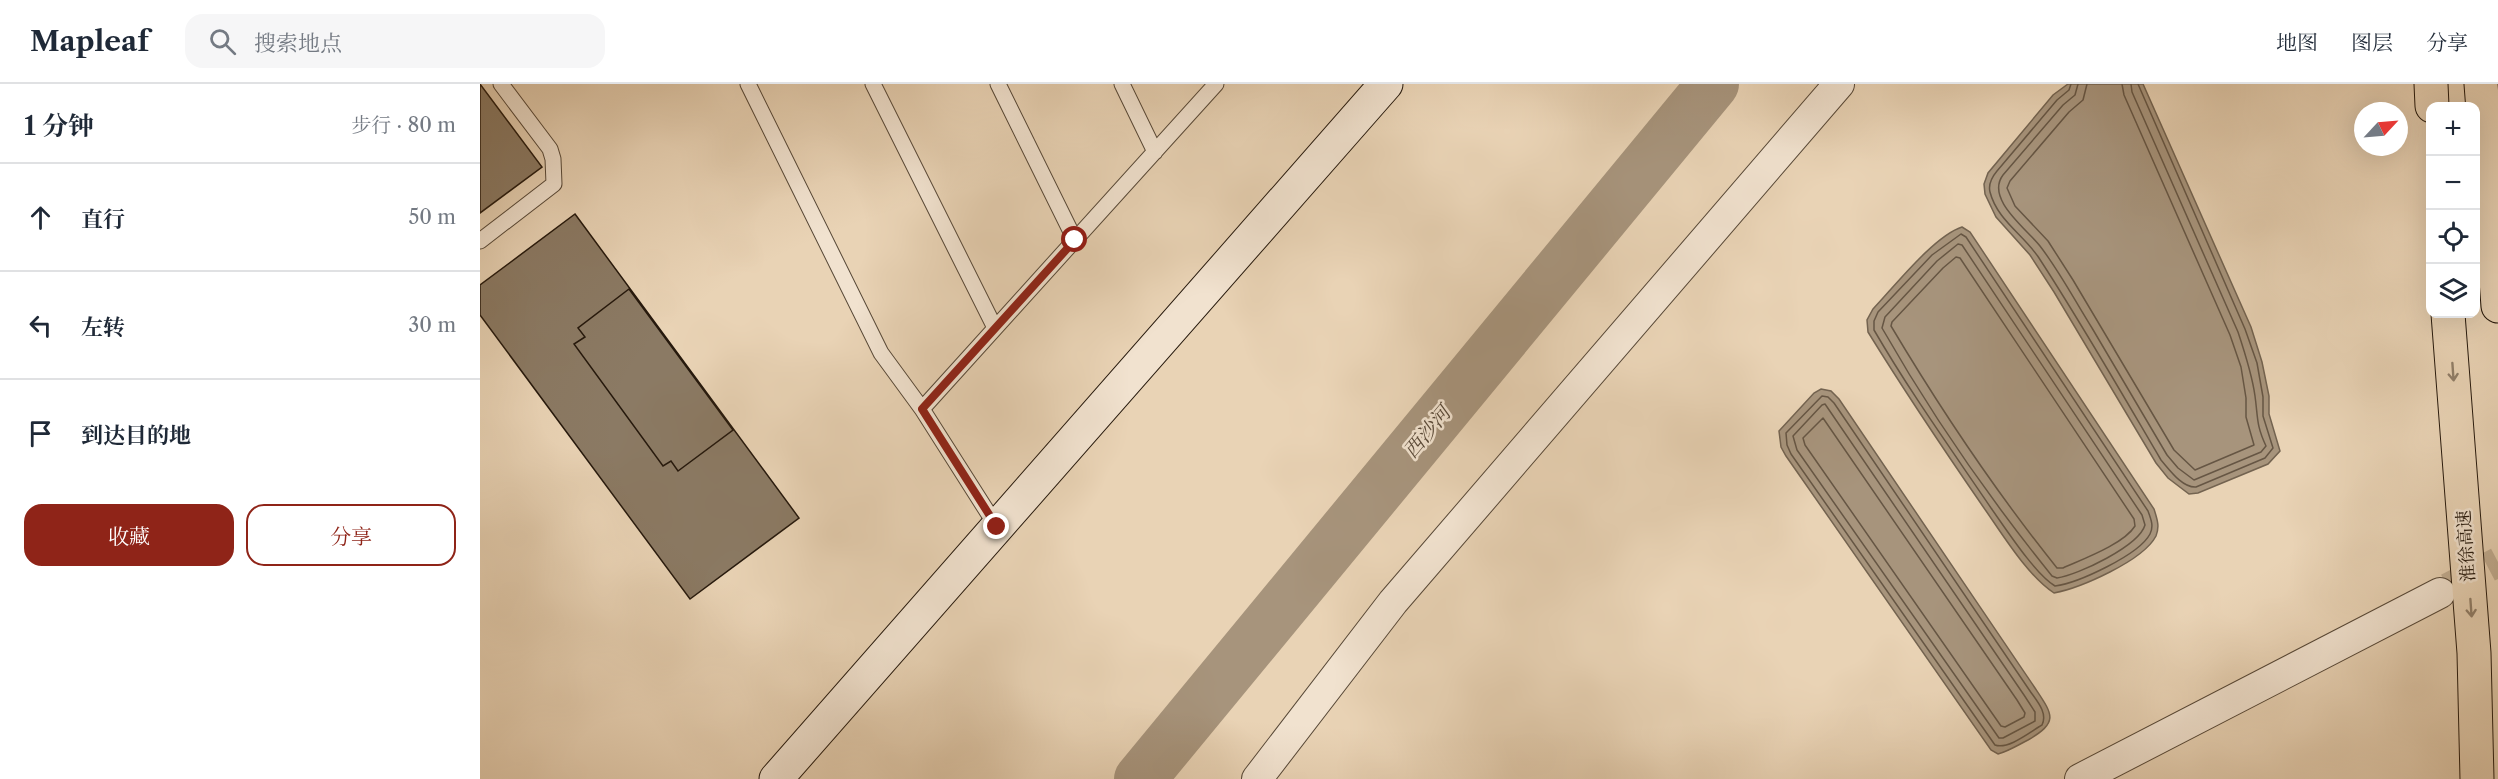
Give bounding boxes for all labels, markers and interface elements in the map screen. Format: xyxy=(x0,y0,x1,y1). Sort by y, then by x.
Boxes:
search box xyxy=(185,14,605,68)
text: Mapleaf xyxy=(30,24,149,58)
icon: search xyxy=(206,25,239,58)
text: 搜索地点 xyxy=(254,30,342,57)
text: 地图 xyxy=(2276,30,2318,55)
text: 图层 xyxy=(2351,30,2393,55)
text: 分享 xyxy=(2426,30,2468,55)
north arrow xyxy=(2354,102,2408,156)
map controls xyxy=(2426,102,2480,318)
button: + xyxy=(2426,102,2480,156)
text: 1 分钟 xyxy=(24,110,94,142)
text: 步行 · 80 m xyxy=(351,113,456,137)
button: − xyxy=(2426,156,2480,210)
icon: ahead xyxy=(24,201,57,234)
text: 50 m xyxy=(409,205,456,229)
text: 直行 xyxy=(81,206,125,233)
button: locate xyxy=(2426,210,2480,264)
route start xyxy=(1061,226,1087,252)
button: layers xyxy=(2426,264,2480,318)
icon: left xyxy=(24,309,57,342)
text: 30 m xyxy=(408,313,456,337)
text: 左转 xyxy=(81,314,125,341)
one-way arrow xyxy=(2448,361,2459,381)
water label: 西沙河 xyxy=(1399,399,1457,463)
icon: arrive xyxy=(24,417,57,450)
text: 到达目的地 xyxy=(81,422,191,449)
button: 收藏 xyxy=(24,504,234,566)
button: 分享 xyxy=(246,504,456,566)
street label: 淮徐高速 xyxy=(2453,509,2479,583)
route end xyxy=(983,513,1009,539)
one-way arrow xyxy=(2466,598,2477,618)

